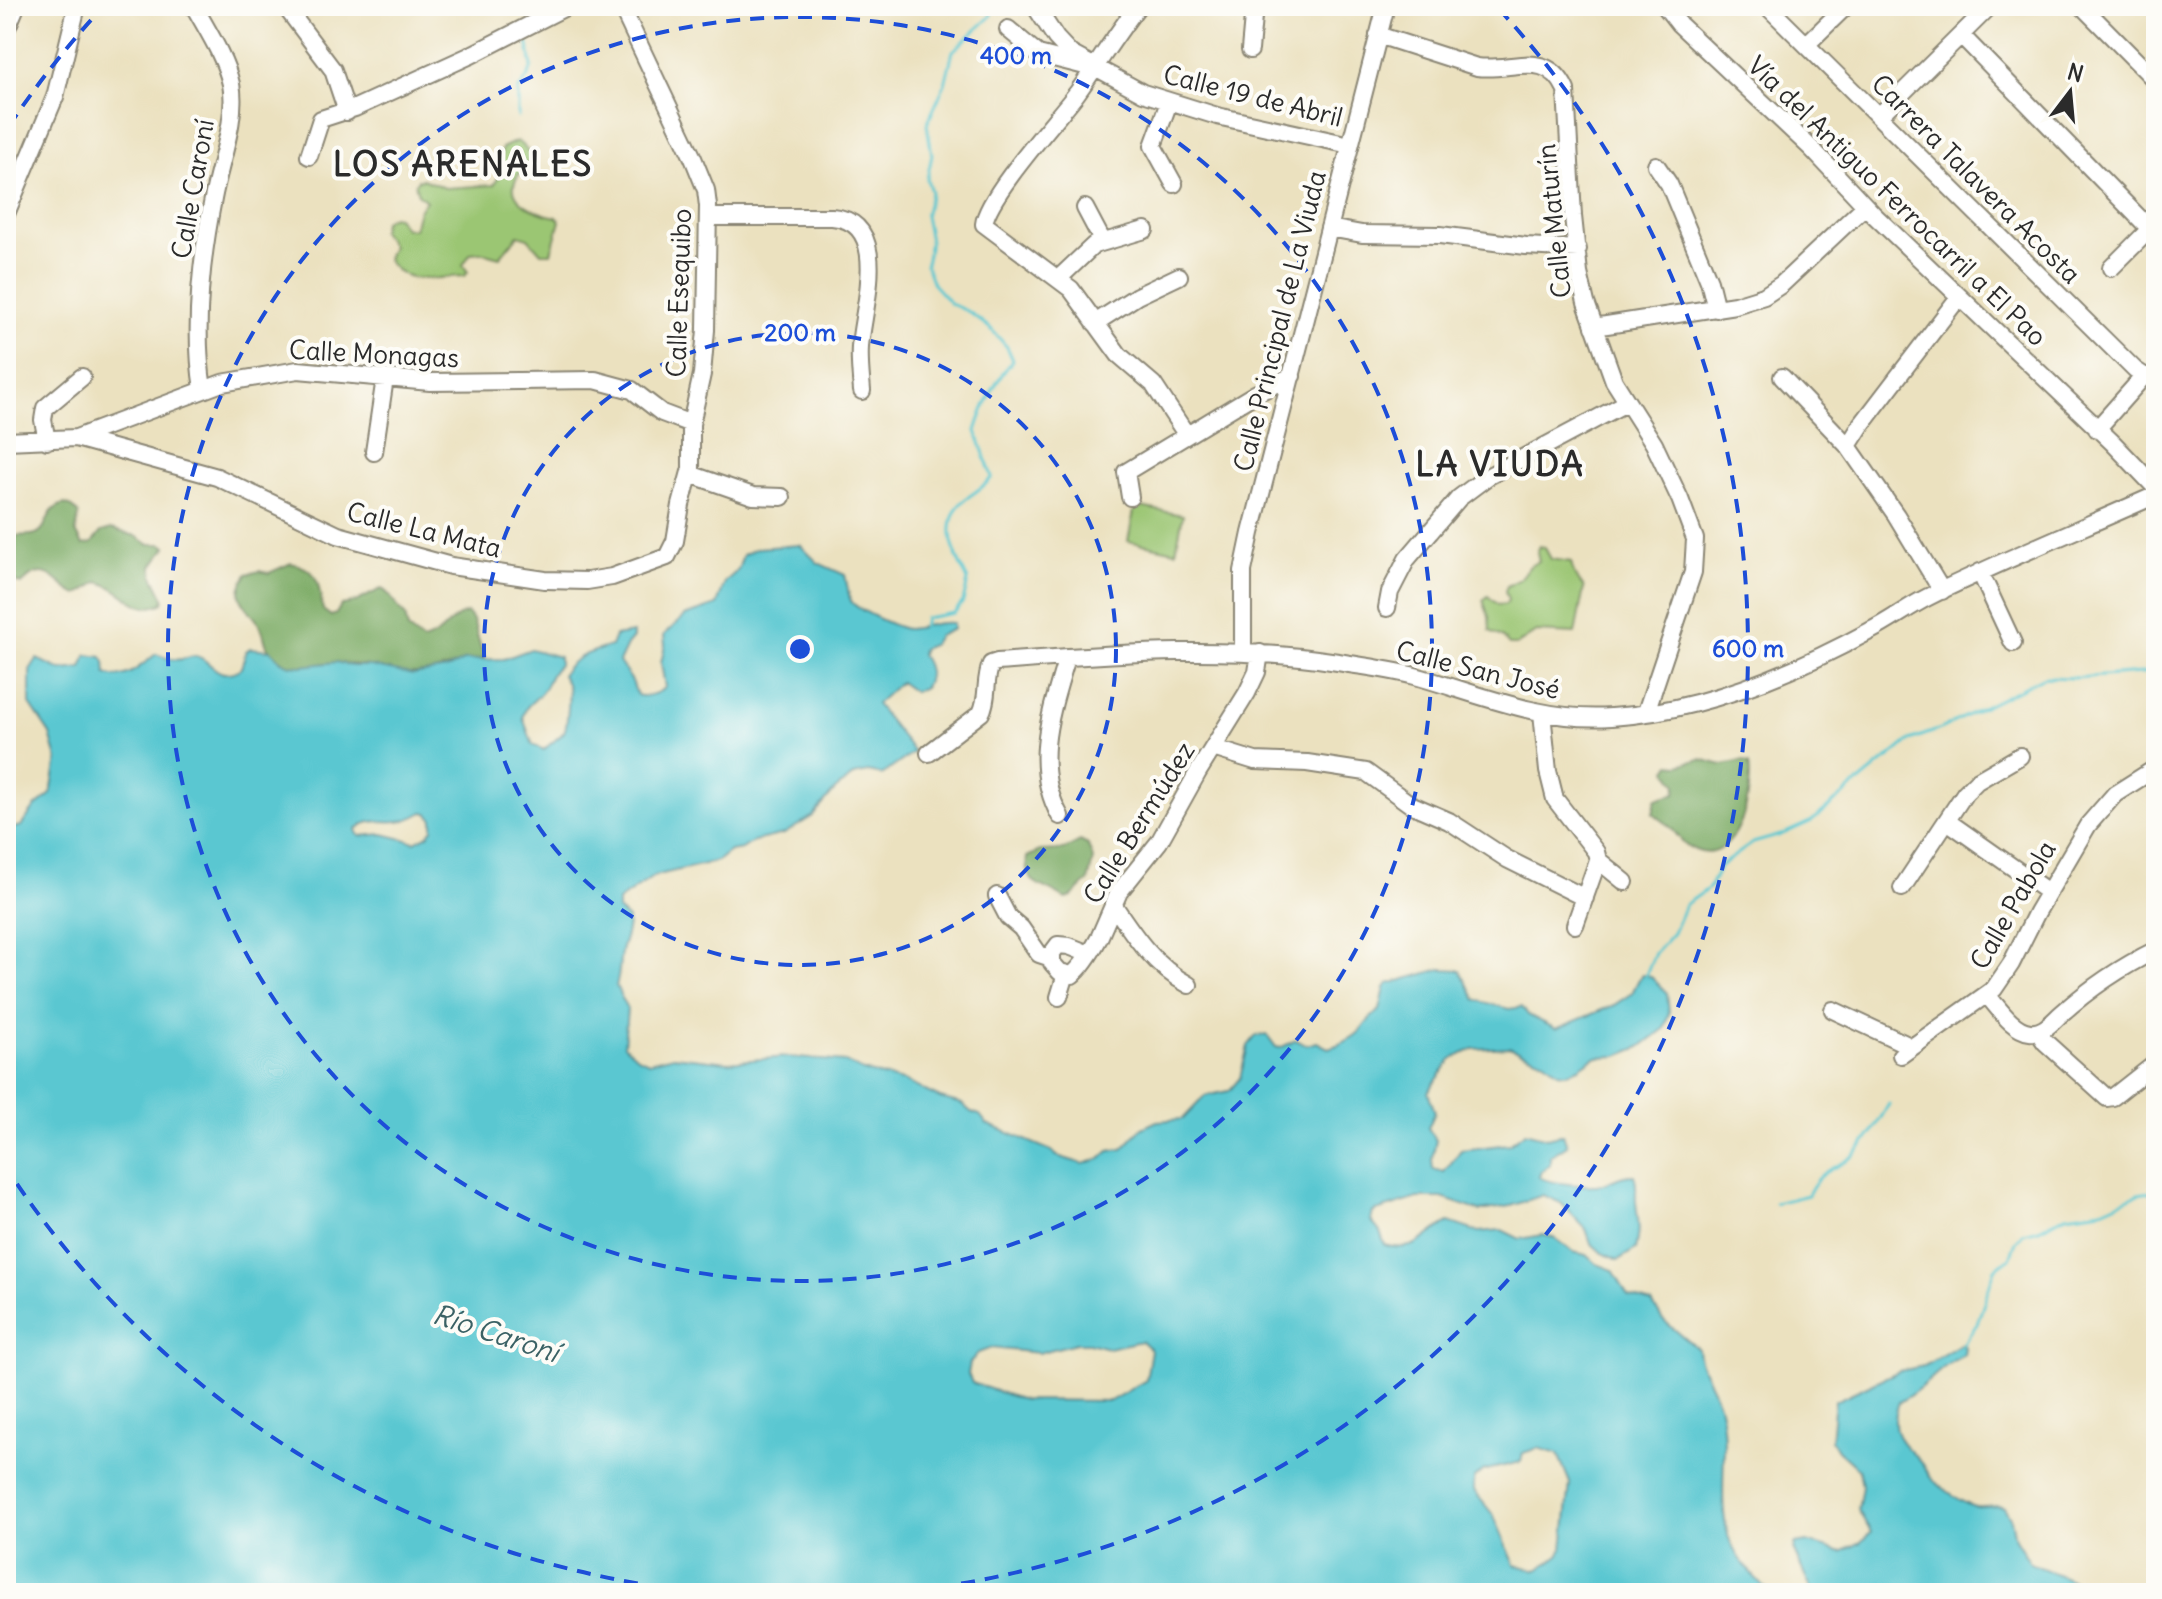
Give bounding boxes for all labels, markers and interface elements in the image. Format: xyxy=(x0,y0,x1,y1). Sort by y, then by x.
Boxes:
text: 400 m xyxy=(980,40,1052,70)
street label: Vía del Antiguo Ferrocarril a El Pao xyxy=(1741,49,2054,353)
north arrow xyxy=(2030,52,2110,132)
street label: Calle 19 de Abril xyxy=(1160,57,1346,134)
text: N xyxy=(2064,57,2087,88)
street label: Carrera Talavera Acosta xyxy=(1865,67,2088,290)
street label: Calle Caroní xyxy=(164,116,221,261)
district label: LOS ARENALES xyxy=(333,142,593,185)
street label: Calle Maturín xyxy=(1529,142,1578,300)
street label: Calle Principal de La Viuda xyxy=(1226,167,1333,475)
street label: Calle Esequibo xyxy=(659,208,698,378)
text: 200 m xyxy=(764,317,836,347)
street label: Calle Monagas xyxy=(288,333,460,374)
district label: LA VIUDA xyxy=(1415,442,1585,485)
street label: Calle La Mata xyxy=(343,494,505,565)
street label: Calle San José xyxy=(1393,633,1564,706)
text: 600 m xyxy=(1712,633,1784,663)
centre of rings xyxy=(786,635,814,663)
street label: Calle Bermúdez xyxy=(1076,736,1201,910)
street label: Calle Pabola xyxy=(1963,835,2063,975)
water label: Río Caroní xyxy=(429,1296,568,1372)

